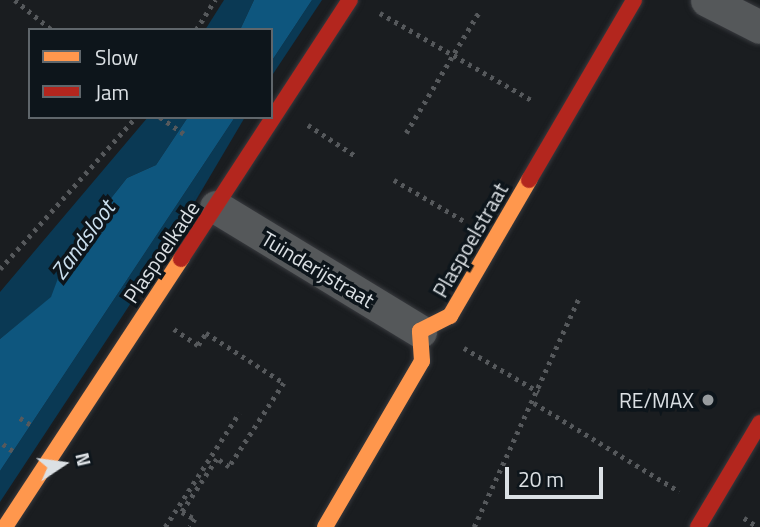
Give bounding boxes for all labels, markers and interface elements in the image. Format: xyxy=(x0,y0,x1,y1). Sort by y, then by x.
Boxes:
legend xyxy=(28,28,273,119)
text: Slow xyxy=(95,41,138,73)
text: Jam xyxy=(95,76,129,108)
street label: Plaspoelstraat xyxy=(427,178,513,302)
water label: Zandsloot xyxy=(45,195,121,285)
street label: Plaspoelkade xyxy=(118,196,204,308)
street label: Tuinderijstraat xyxy=(257,225,379,313)
place label: RE/MAX xyxy=(619,387,694,413)
marker: RE/MAX xyxy=(700,392,716,408)
north arrow xyxy=(28,429,98,499)
text: N xyxy=(68,449,100,469)
scale bar xyxy=(508,454,606,498)
text: 20 m xyxy=(518,463,564,495)

